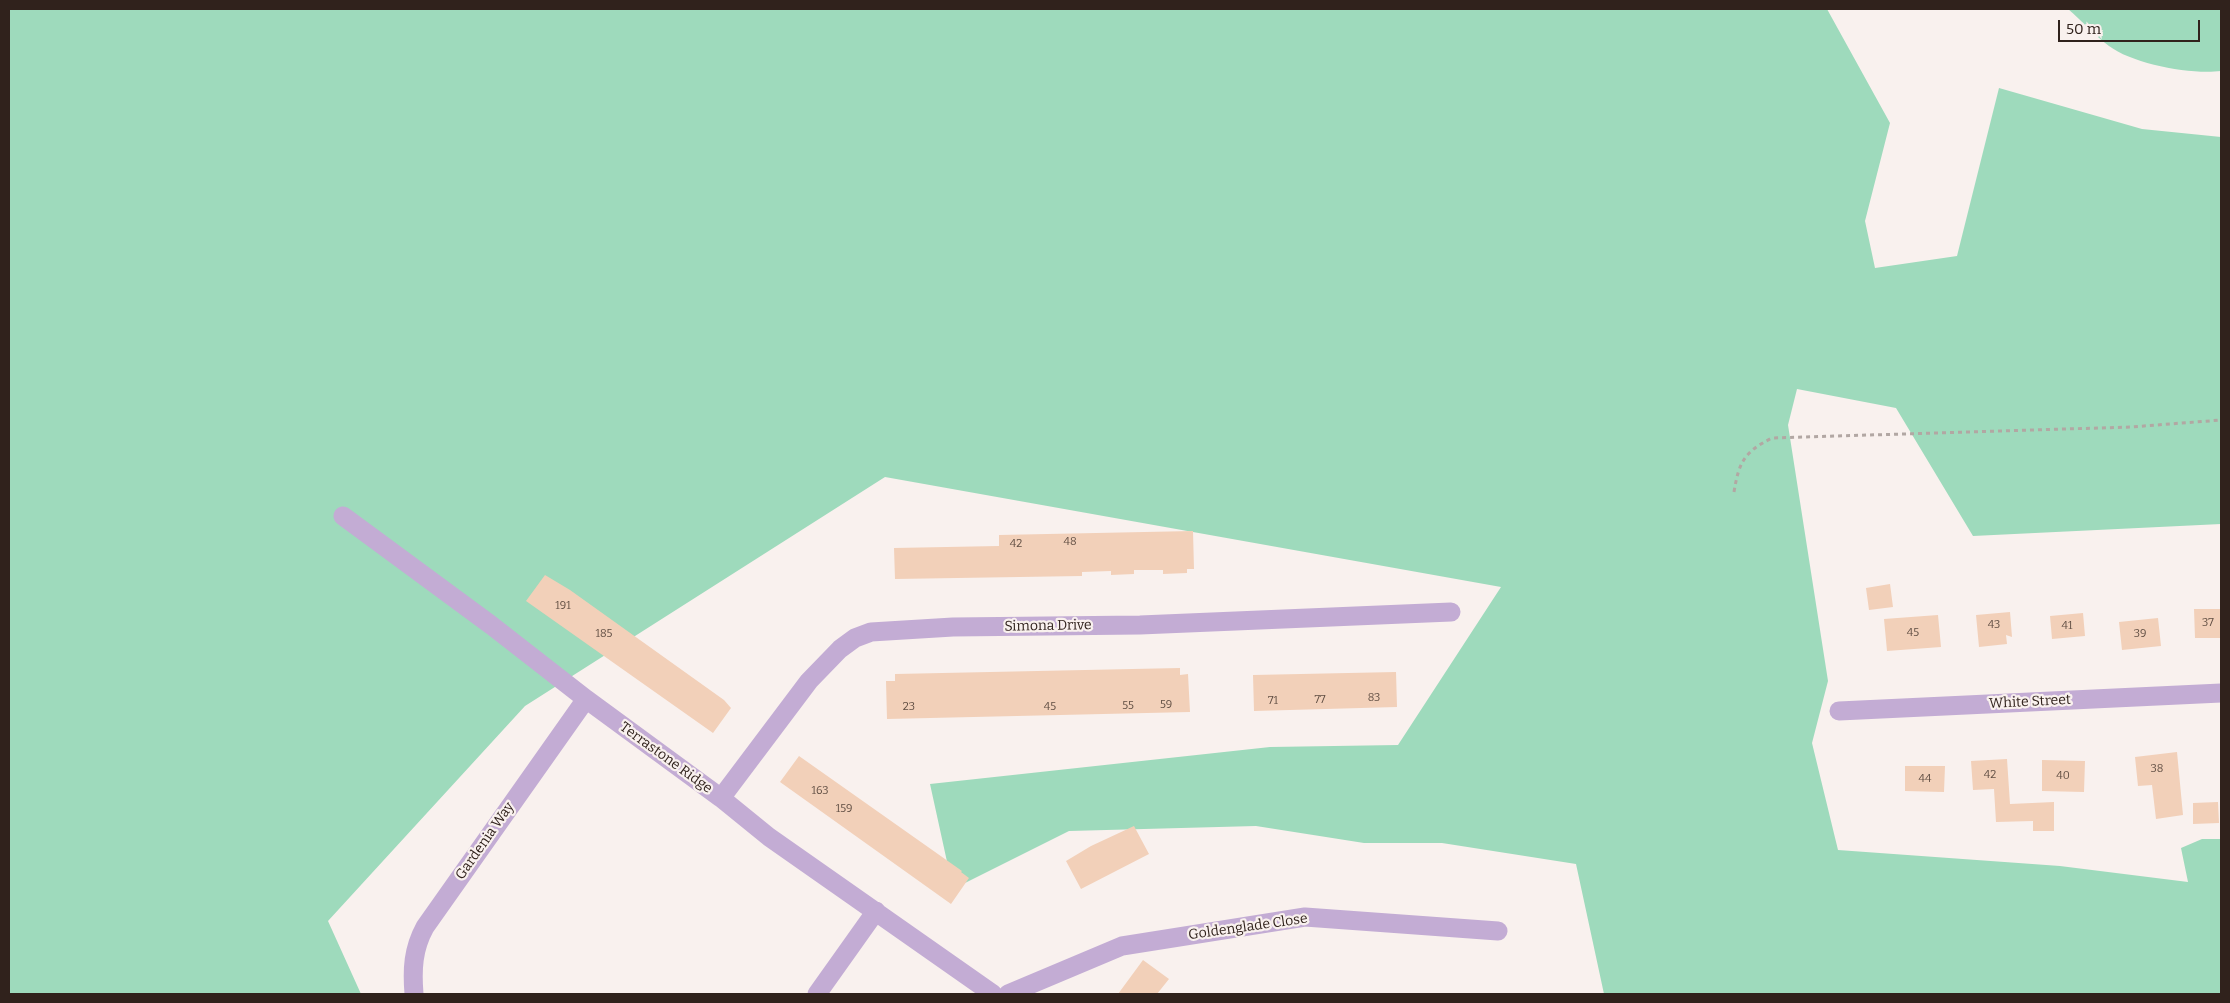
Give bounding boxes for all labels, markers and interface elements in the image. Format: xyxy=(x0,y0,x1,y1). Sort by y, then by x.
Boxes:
scale bar xyxy=(2060,10,2202,42)
text: 50 m xyxy=(2066,20,2101,38)
house number: 48 xyxy=(1063,535,1077,549)
house number: 42 xyxy=(1010,537,1022,551)
house number: 191 xyxy=(555,599,571,613)
house number: 37 xyxy=(2202,616,2214,630)
street label: Simona Drive xyxy=(1004,617,1092,635)
house number: 43 xyxy=(1988,618,2000,632)
house number: 41 xyxy=(2062,619,2072,633)
house number: 45 xyxy=(1907,626,1919,640)
house number: 185 xyxy=(596,627,612,641)
house number: 39 xyxy=(2134,627,2146,641)
house number: 83 xyxy=(1368,691,1380,705)
street label: White Street xyxy=(1989,691,2071,713)
house number: 77 xyxy=(1314,693,1326,707)
house number: 71 xyxy=(1268,694,1278,708)
house number: 59 xyxy=(1160,698,1172,712)
house number: 55 xyxy=(1122,699,1134,713)
house number: 23 xyxy=(903,700,915,714)
house number: 45 xyxy=(1044,700,1056,714)
street label: Terrastone Ridge xyxy=(616,719,716,797)
house number: 38 xyxy=(2151,762,2163,776)
house number: 42 xyxy=(1984,768,1996,782)
house number: 40 xyxy=(2056,769,2070,783)
house number: 44 xyxy=(1919,772,1931,786)
house number: 163 xyxy=(811,784,829,798)
street label: Gardenia Way xyxy=(452,799,518,883)
house number: 159 xyxy=(836,802,852,816)
street label: Goldenglade Close xyxy=(1187,910,1309,944)

